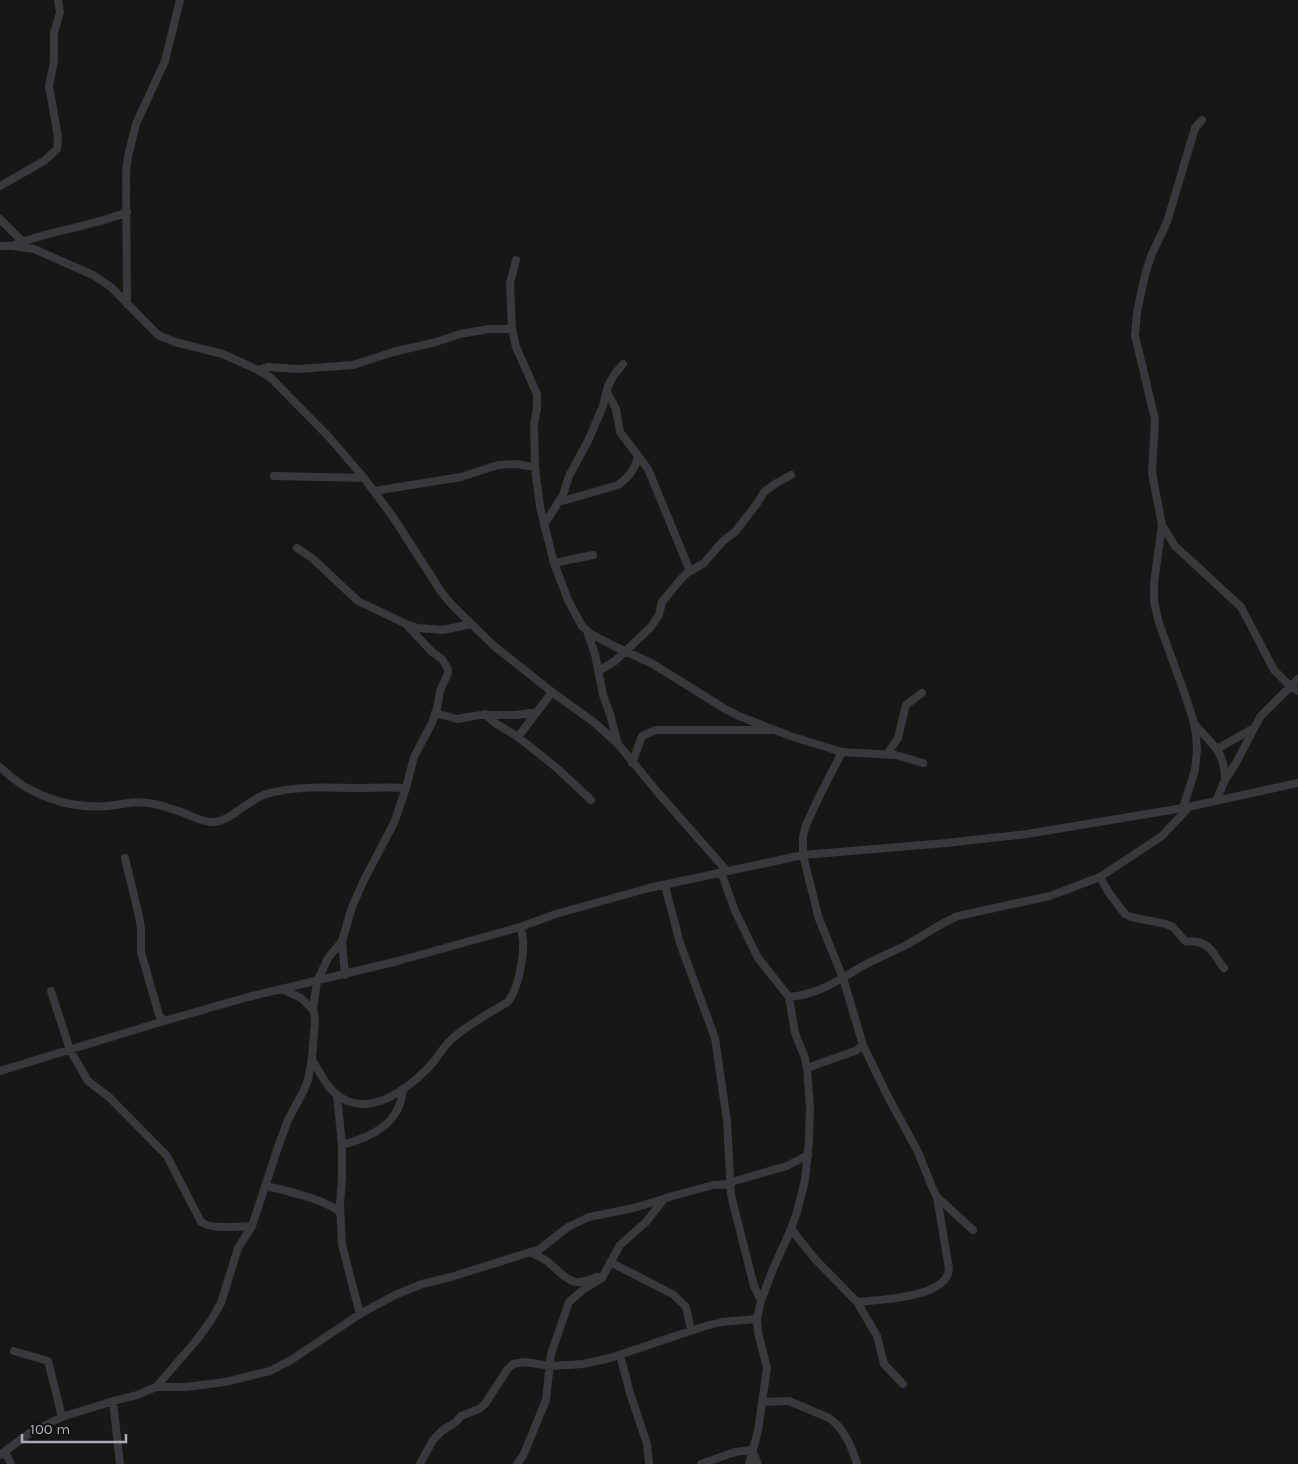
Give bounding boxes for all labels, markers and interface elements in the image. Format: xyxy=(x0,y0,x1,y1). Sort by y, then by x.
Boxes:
scale bar xyxy=(22,1412,126,1444)
text: 100 m xyxy=(30,1420,70,1438)

